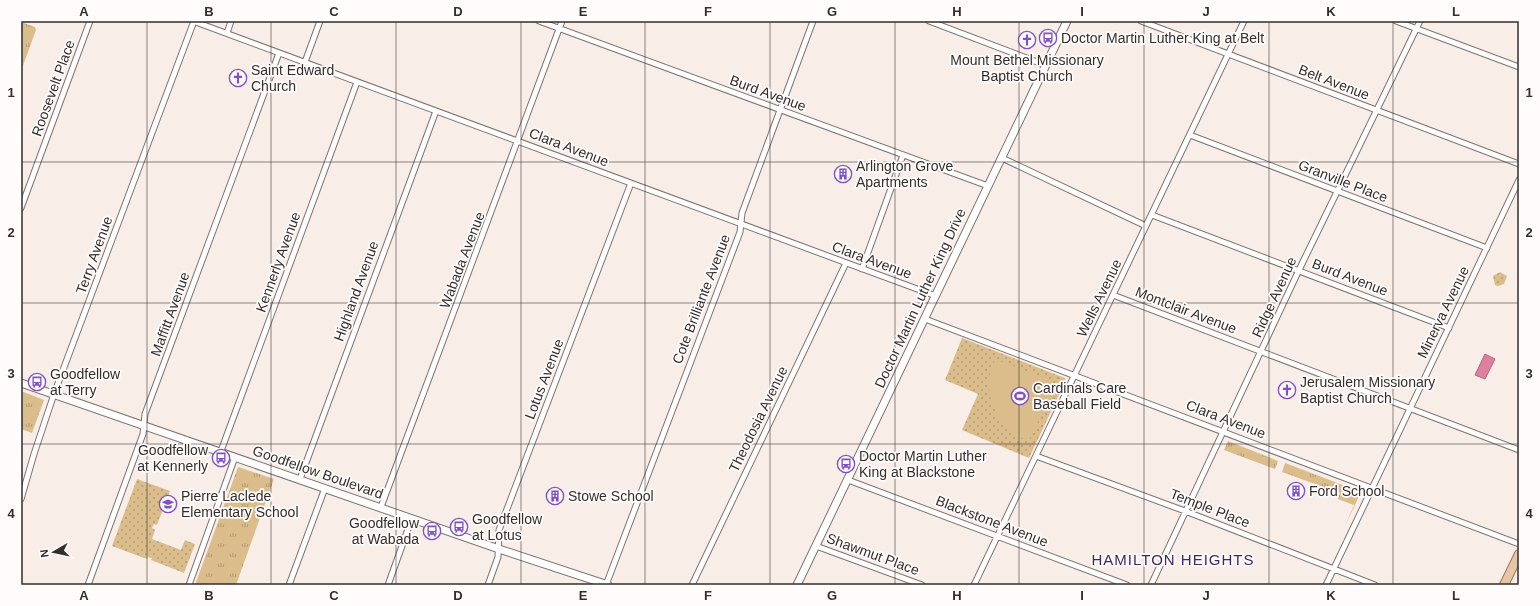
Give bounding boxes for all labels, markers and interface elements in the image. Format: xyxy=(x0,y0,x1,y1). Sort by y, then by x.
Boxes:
text: A xyxy=(79,4,89,19)
text: B xyxy=(204,4,214,19)
text: C xyxy=(329,4,339,19)
text: D xyxy=(453,4,463,19)
text: E xyxy=(579,4,588,19)
text: F xyxy=(704,4,712,19)
text: G xyxy=(827,4,837,19)
text: H xyxy=(952,4,962,19)
text: I xyxy=(1080,4,1084,19)
text: J xyxy=(1202,4,1210,19)
text: K xyxy=(1326,4,1336,19)
text: L xyxy=(1452,4,1460,19)
bus stop icon: Doctor Martin Luther King at Belt xyxy=(1038,28,1058,48)
church icon: Mount Bethel Missionary Baptist Church xyxy=(1017,30,1037,50)
place label: Doctor Martin Luther King at Belt xyxy=(1061,30,1264,46)
street label: Roosevelt Place xyxy=(28,38,78,138)
place label: Mount Bethel Missionary Baptist Church xyxy=(950,52,1104,84)
street label: Belt Avenue xyxy=(1296,61,1372,103)
place label: Saint Edward Church xyxy=(251,62,334,94)
church icon: Saint Edward Church xyxy=(228,68,248,88)
street label: Burd Avenue xyxy=(728,72,808,114)
text: 1 xyxy=(7,85,15,100)
text: 1 xyxy=(1525,85,1533,100)
street label: Clara Avenue xyxy=(527,125,611,170)
street label: Granville Place xyxy=(1296,157,1390,205)
place label: Arlington Grove Apartments xyxy=(856,158,953,190)
building icon: Arlington Grove Apartments xyxy=(833,164,853,184)
street label: Doctor Martin Luther King Drive xyxy=(871,206,969,390)
street label: Kennerly Avenue xyxy=(252,209,304,314)
street label: Wabada Avenue xyxy=(436,209,488,310)
street label: Terry Avenue xyxy=(73,214,116,296)
text: 2 xyxy=(7,225,15,240)
text: 2 xyxy=(1525,225,1533,240)
street label: Cote Brilliante Avenue xyxy=(669,232,733,366)
street label: Highland Avenue xyxy=(330,238,382,343)
street label: Clara Avenue xyxy=(830,238,914,282)
street label: Ridge Avenue xyxy=(1248,254,1300,340)
street label: Burd Avenue xyxy=(1310,255,1390,299)
street label: Wells Avenue xyxy=(1073,256,1125,339)
street label: Minerva Avenue xyxy=(1414,263,1472,361)
street label: Maffitt Avenue xyxy=(147,270,193,358)
street label: Montclair Avenue xyxy=(1133,283,1239,337)
street label: Lotus Avenue xyxy=(521,336,567,421)
street label: Theodosia Avenue xyxy=(725,363,791,475)
text: 3 xyxy=(7,366,15,381)
place label: Goodfellow at Terry xyxy=(50,366,121,398)
text: 3 xyxy=(1525,366,1533,381)
bus stop icon: Goodfellow at Terry xyxy=(27,372,47,392)
place label: Jerusalem Missionary Baptist Church xyxy=(1300,374,1435,406)
place label: Cardinals Care Baseball Field xyxy=(1033,380,1127,412)
church icon: Jerusalem Missionary Baptist Church xyxy=(1277,380,1297,400)
sports icon: Cardinals Care Baseball Field xyxy=(1010,386,1030,406)
street label: Clara Avenue xyxy=(1184,397,1268,442)
place label: Goodfellow at Kennerly xyxy=(137,442,209,474)
street label: Goodfellow Boulevard xyxy=(251,442,385,502)
bus stop icon: Goodfellow at Kennerly xyxy=(211,448,231,468)
place label: Doctor Martin Luther King at Blackstone xyxy=(859,448,987,480)
bus stop icon: Doctor Martin Luther King at Blackstone xyxy=(836,454,856,474)
building icon: Ford School xyxy=(1286,481,1306,501)
place label: Ford School xyxy=(1309,483,1384,499)
street label: Temple Place xyxy=(1168,485,1252,531)
building icon: Stowe School xyxy=(545,486,565,506)
place label: Pierre Laclede Elementary School xyxy=(181,488,299,520)
place label: Stowe School xyxy=(568,488,654,504)
street label: Blackstone Avenue xyxy=(934,492,1051,550)
school or university icon: Pierre Laclede Elementary School xyxy=(158,494,178,514)
text: 4 xyxy=(7,506,15,521)
text: 4 xyxy=(1525,506,1533,521)
place label: Goodfellow at Lotus xyxy=(472,511,543,543)
place label: Goodfellow at Wabada xyxy=(349,515,420,547)
bus stop icon: Goodfellow at Lotus xyxy=(449,517,469,537)
bus stop icon: Goodfellow at Wabada xyxy=(422,521,442,541)
street label: Shawmut Place xyxy=(825,530,922,578)
north arrow xyxy=(34,532,74,572)
text: N xyxy=(38,549,51,558)
district label: HAMILTON HEIGHTS xyxy=(1092,551,1254,568)
text: A xyxy=(79,588,89,603)
text: B xyxy=(204,588,214,603)
text: C xyxy=(329,588,339,603)
text: D xyxy=(453,588,463,603)
text: E xyxy=(579,588,588,603)
text: F xyxy=(704,588,712,603)
text: G xyxy=(827,588,837,603)
text: H xyxy=(952,588,962,603)
text: I xyxy=(1080,588,1084,603)
text: J xyxy=(1202,588,1210,603)
text: K xyxy=(1326,588,1336,603)
text: L xyxy=(1452,588,1460,603)

